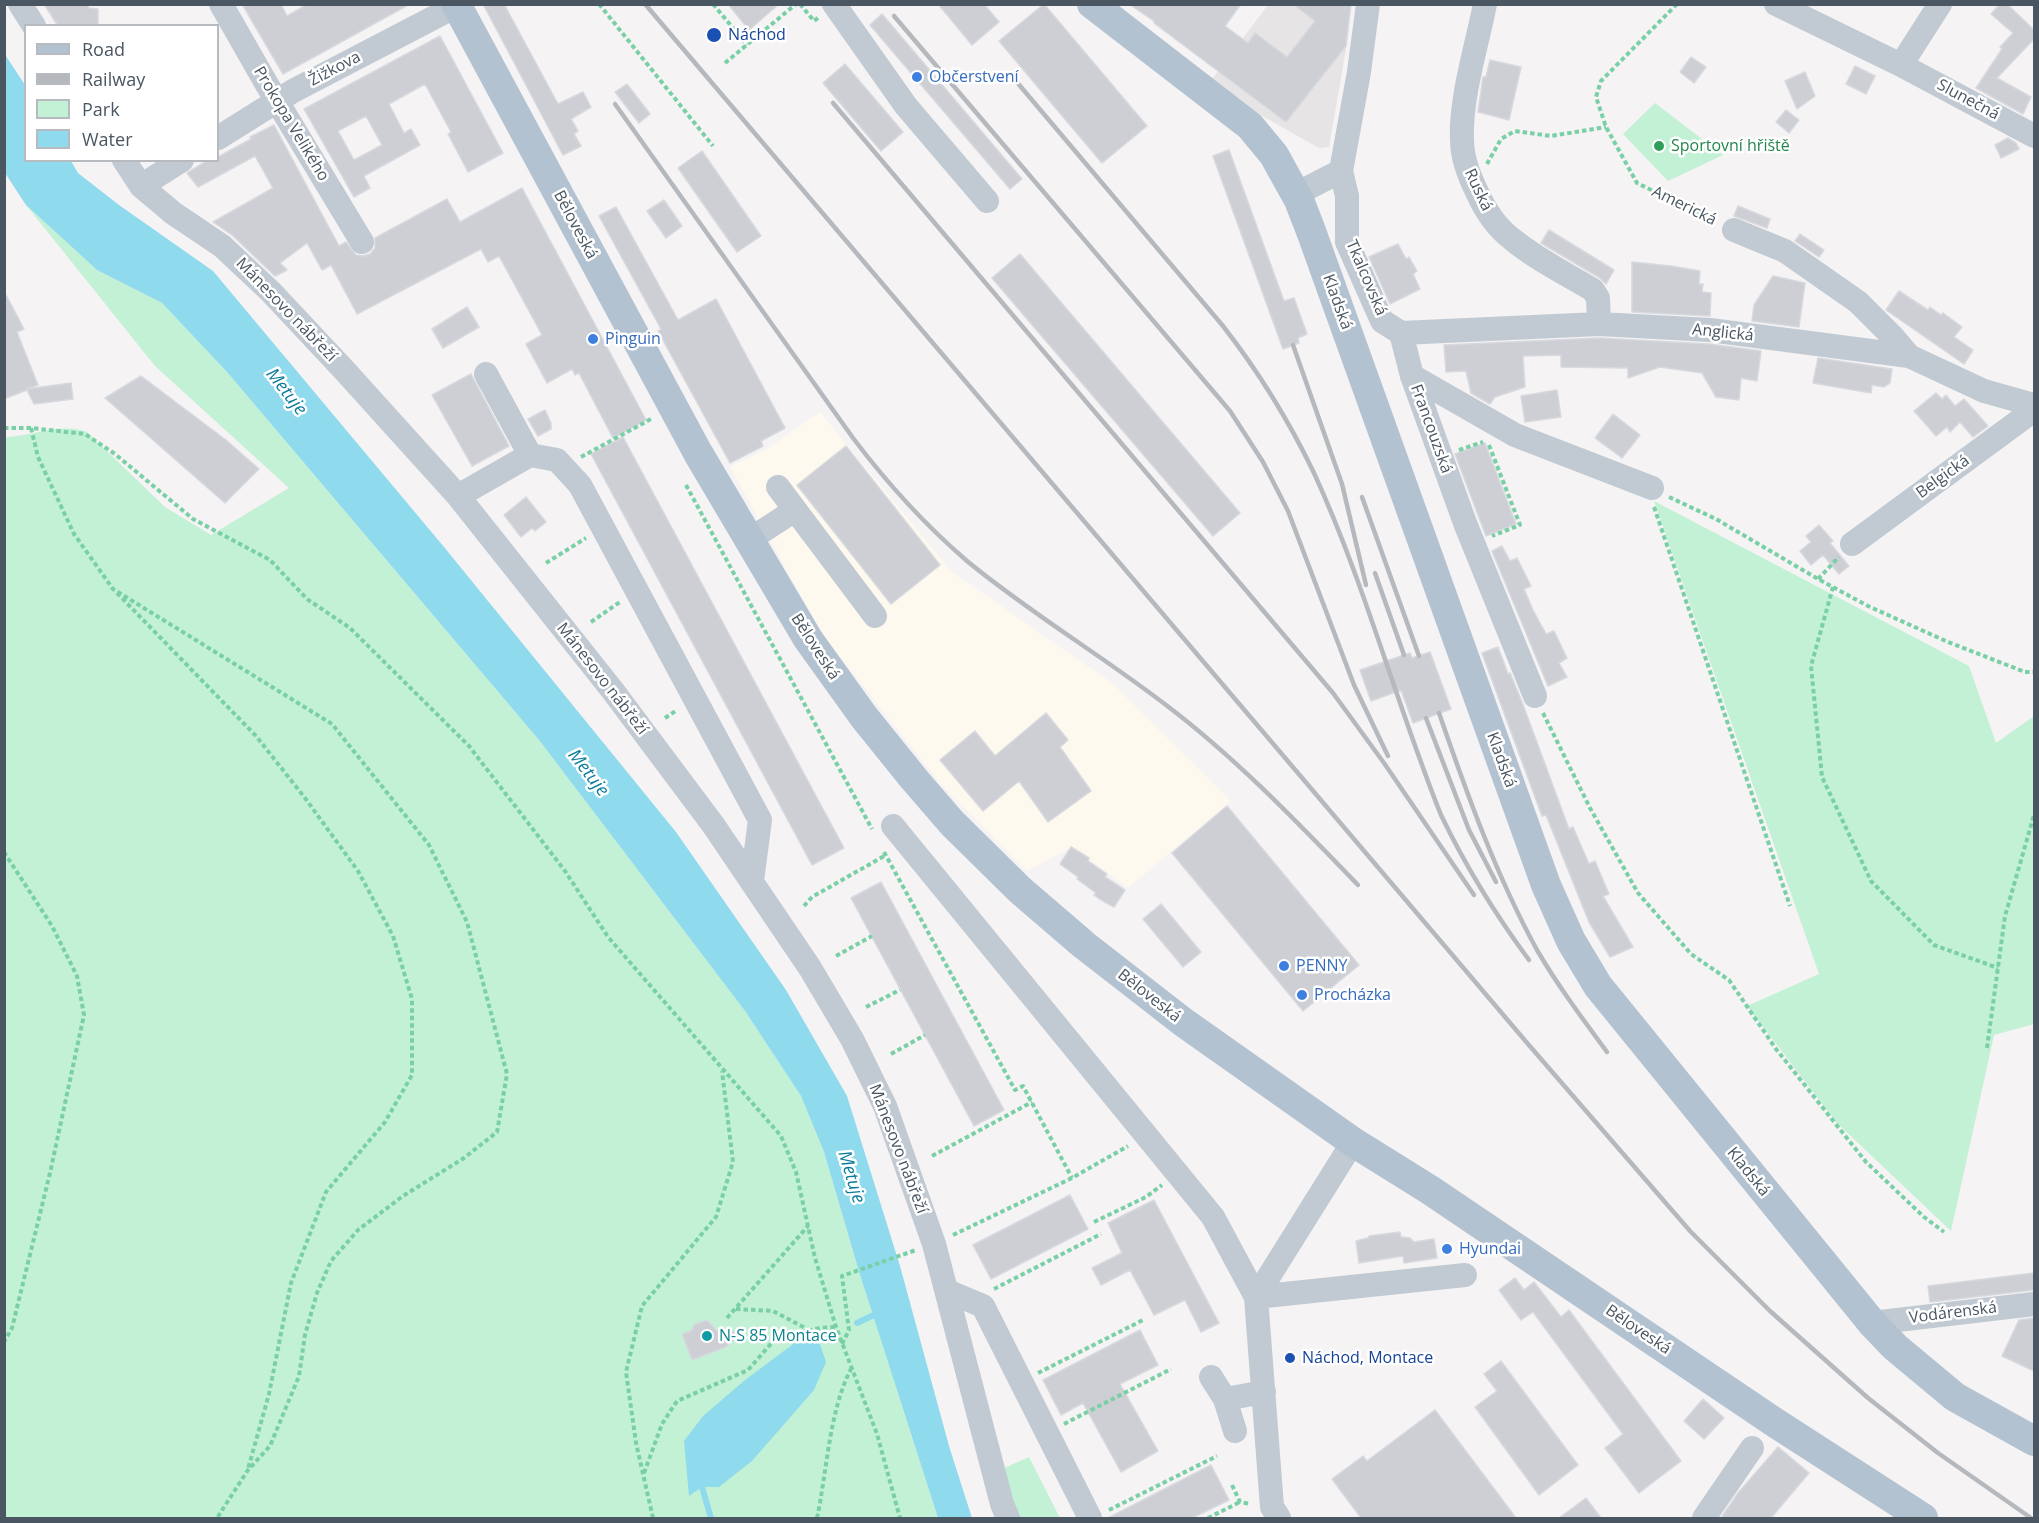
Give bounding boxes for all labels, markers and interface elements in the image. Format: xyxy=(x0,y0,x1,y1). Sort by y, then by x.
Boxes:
legend xyxy=(24,24,219,162)
place label: Náchod xyxy=(728,25,786,45)
marker: Náchod xyxy=(705,26,723,44)
text: Road xyxy=(82,37,125,61)
street label: Žižkova xyxy=(306,47,364,91)
street label: Prokopa Velikého xyxy=(249,63,333,185)
text: Railway xyxy=(82,67,145,91)
place label: Občerstvení xyxy=(929,67,1019,87)
marker: Občerstvení xyxy=(910,70,924,84)
street label: Slunečná xyxy=(1934,76,2002,124)
text: Park xyxy=(82,97,120,121)
text: Water xyxy=(82,127,133,151)
place label: Sportovní hřiště xyxy=(1671,136,1790,156)
marker: Sportovní hřiště xyxy=(1652,139,1666,153)
street label: Ruská xyxy=(1460,166,1496,214)
street label: Americká xyxy=(1649,182,1719,230)
street label: Běloveská xyxy=(549,187,601,263)
street label: Tkalcovská xyxy=(1341,237,1391,319)
street label: Mánesovo nábřeží xyxy=(232,254,340,366)
street label: Kladská xyxy=(1318,272,1356,332)
street label: Anglická xyxy=(1691,320,1755,346)
place label: Pinguin xyxy=(605,329,661,349)
marker: Pinguin xyxy=(586,332,600,346)
water label: Metuje xyxy=(261,364,311,420)
street label: Francouzská xyxy=(1406,382,1456,476)
street label: Belgická xyxy=(1913,451,1973,503)
street label: Běloveská xyxy=(787,610,843,684)
street label: Mánesovo nábřeží xyxy=(552,619,652,739)
street label: Kladská xyxy=(1482,730,1520,790)
water label: Metuje xyxy=(563,745,613,801)
place label: PENNY xyxy=(1296,956,1348,976)
marker: PENNY xyxy=(1277,959,1291,973)
street label: Běloveská xyxy=(1114,965,1184,1027)
place label: Procházka xyxy=(1314,985,1391,1005)
marker: Procházka xyxy=(1295,988,1309,1002)
street label: Mánesovo nábřeží xyxy=(865,1082,931,1216)
street label: Kladská xyxy=(1722,1144,1774,1200)
water label: Metuje xyxy=(833,1148,869,1206)
place label: Hyundai xyxy=(1459,1239,1521,1259)
marker: Hyundai xyxy=(1440,1242,1454,1256)
street label: Vodárenská xyxy=(1908,1298,1998,1328)
street label: Běloveská xyxy=(1602,1301,1674,1359)
place label: N-S 85 Montace xyxy=(719,1326,837,1346)
marker: N-S 85 Montace xyxy=(700,1329,714,1343)
place label: Náchod, Montace xyxy=(1302,1348,1433,1368)
marker: Náchod, Montace xyxy=(1283,1351,1297,1365)

